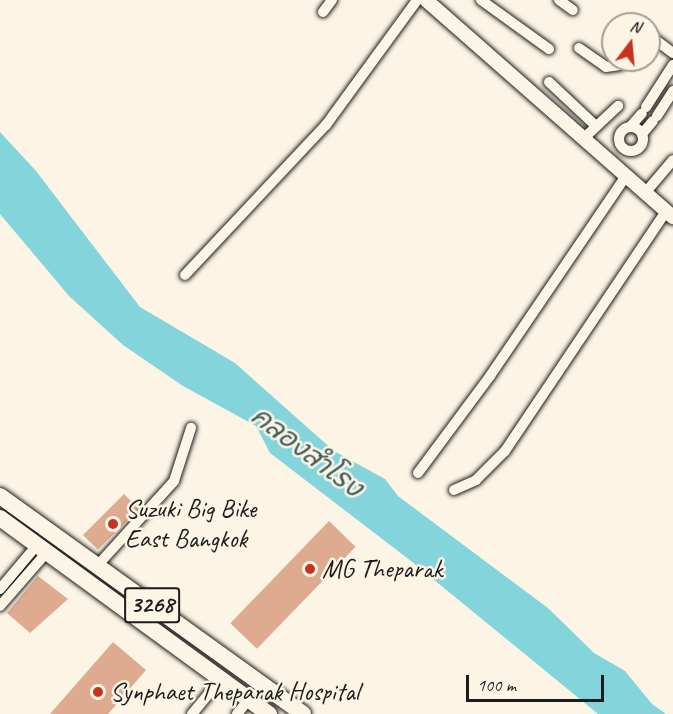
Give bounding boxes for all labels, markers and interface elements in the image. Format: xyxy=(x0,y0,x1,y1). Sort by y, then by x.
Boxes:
north arrow xyxy=(601,12,661,72)
text: N xyxy=(628,16,643,38)
water label: คลองสำโรง xyxy=(245,400,369,504)
place label: Suzuki Big Bike East Bangkok xyxy=(125,493,257,554)
marker: Suzuki Big Bike East Bangkok xyxy=(106,517,120,531)
place label: MG Theparak xyxy=(322,553,443,585)
marker: MG Theparak xyxy=(303,562,317,576)
road number: 3268 xyxy=(124,584,180,626)
scale bar xyxy=(469,663,607,701)
text: 100 m xyxy=(477,674,516,696)
place label: Synphaet Theparak Hospital xyxy=(110,676,359,708)
marker: Synphaet Theparak Hospital xyxy=(91,685,105,699)

